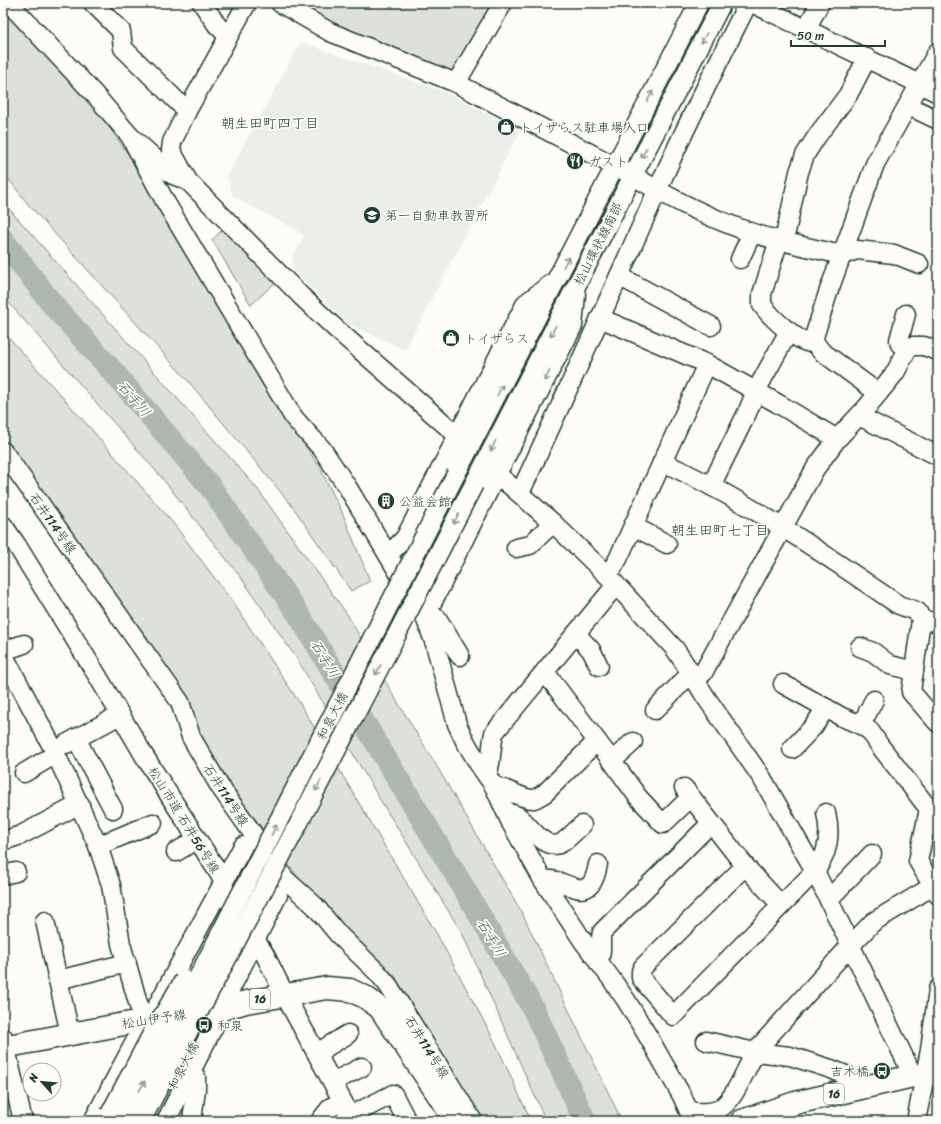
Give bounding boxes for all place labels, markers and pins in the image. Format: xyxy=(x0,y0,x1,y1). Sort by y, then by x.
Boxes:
place label: トイザらス駐車場入口 xyxy=(519,116,649,139)
shop icon: トイザらス駐車場入口 xyxy=(496,117,516,137)
place label: ガスト xyxy=(588,150,628,173)
restaurant icon: ガスト xyxy=(565,151,585,171)
place label: 第一自動車教習所 xyxy=(385,204,489,227)
school or university icon: 第一自動車教習所 xyxy=(362,205,382,225)
place label: トイザらス xyxy=(464,327,529,350)
shop icon: トイザらス xyxy=(441,328,461,348)
place label: 公益会館 xyxy=(399,490,451,513)
building icon: 公益会館 xyxy=(376,491,396,511)
place label: 和泉 xyxy=(217,1014,243,1037)
bus stop icon: 和泉 xyxy=(194,1015,214,1035)
place label: 吉木橋 xyxy=(830,1060,869,1083)
bus stop icon: 吉木橋 xyxy=(872,1061,892,1081)

